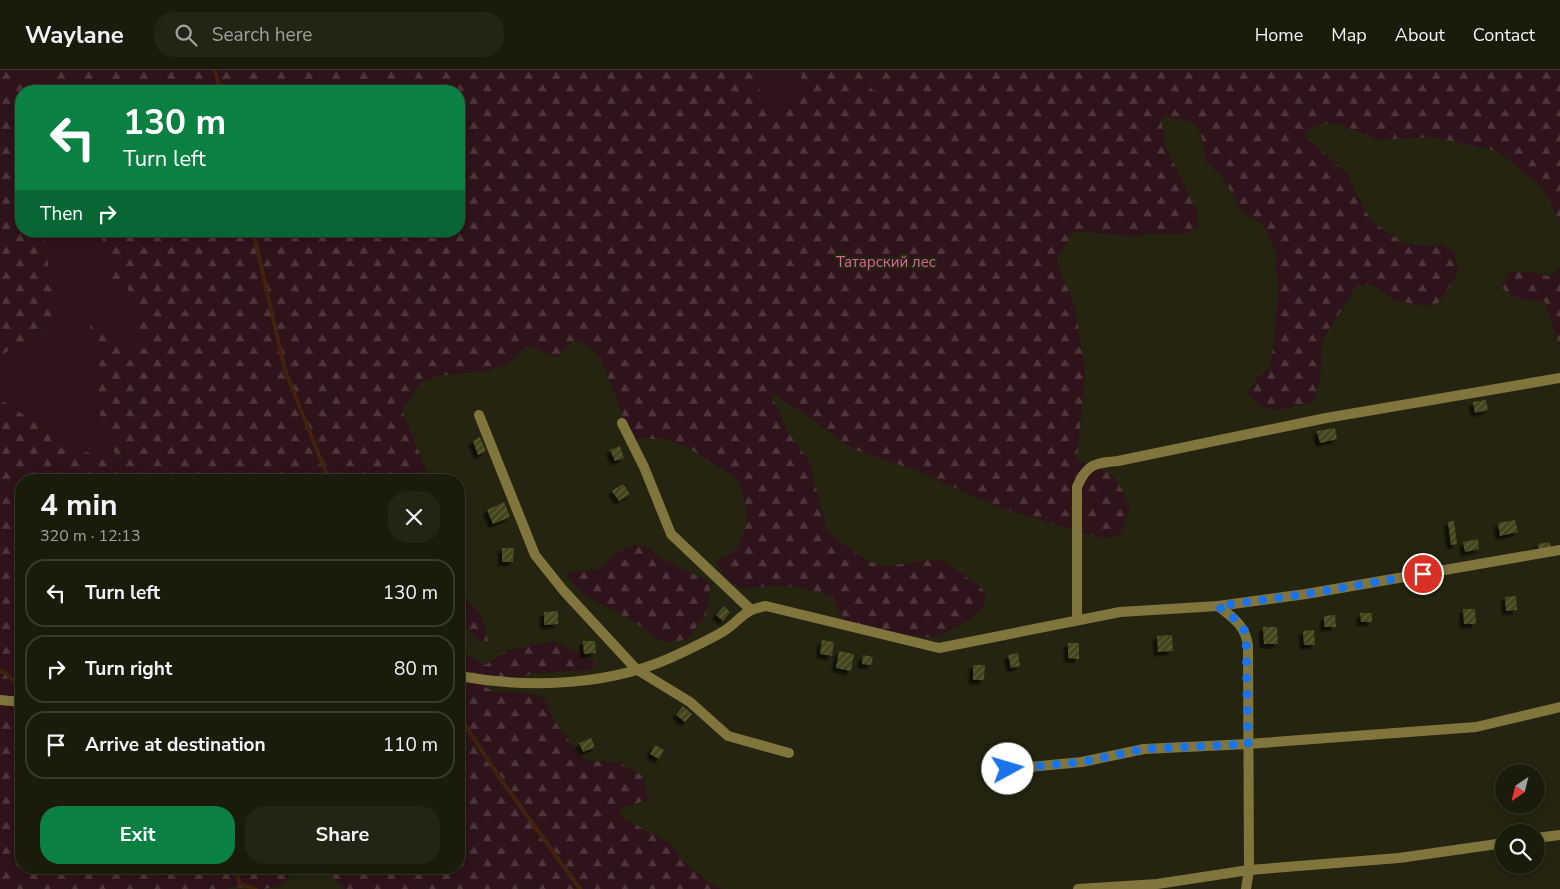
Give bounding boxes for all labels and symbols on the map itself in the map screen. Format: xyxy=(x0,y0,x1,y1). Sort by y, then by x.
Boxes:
park label: Татарский лес xyxy=(836,252,936,272)
pin xyxy=(1402,553,1444,595)
position arrow xyxy=(981,742,1033,794)
north arrow xyxy=(1495,764,1545,814)

